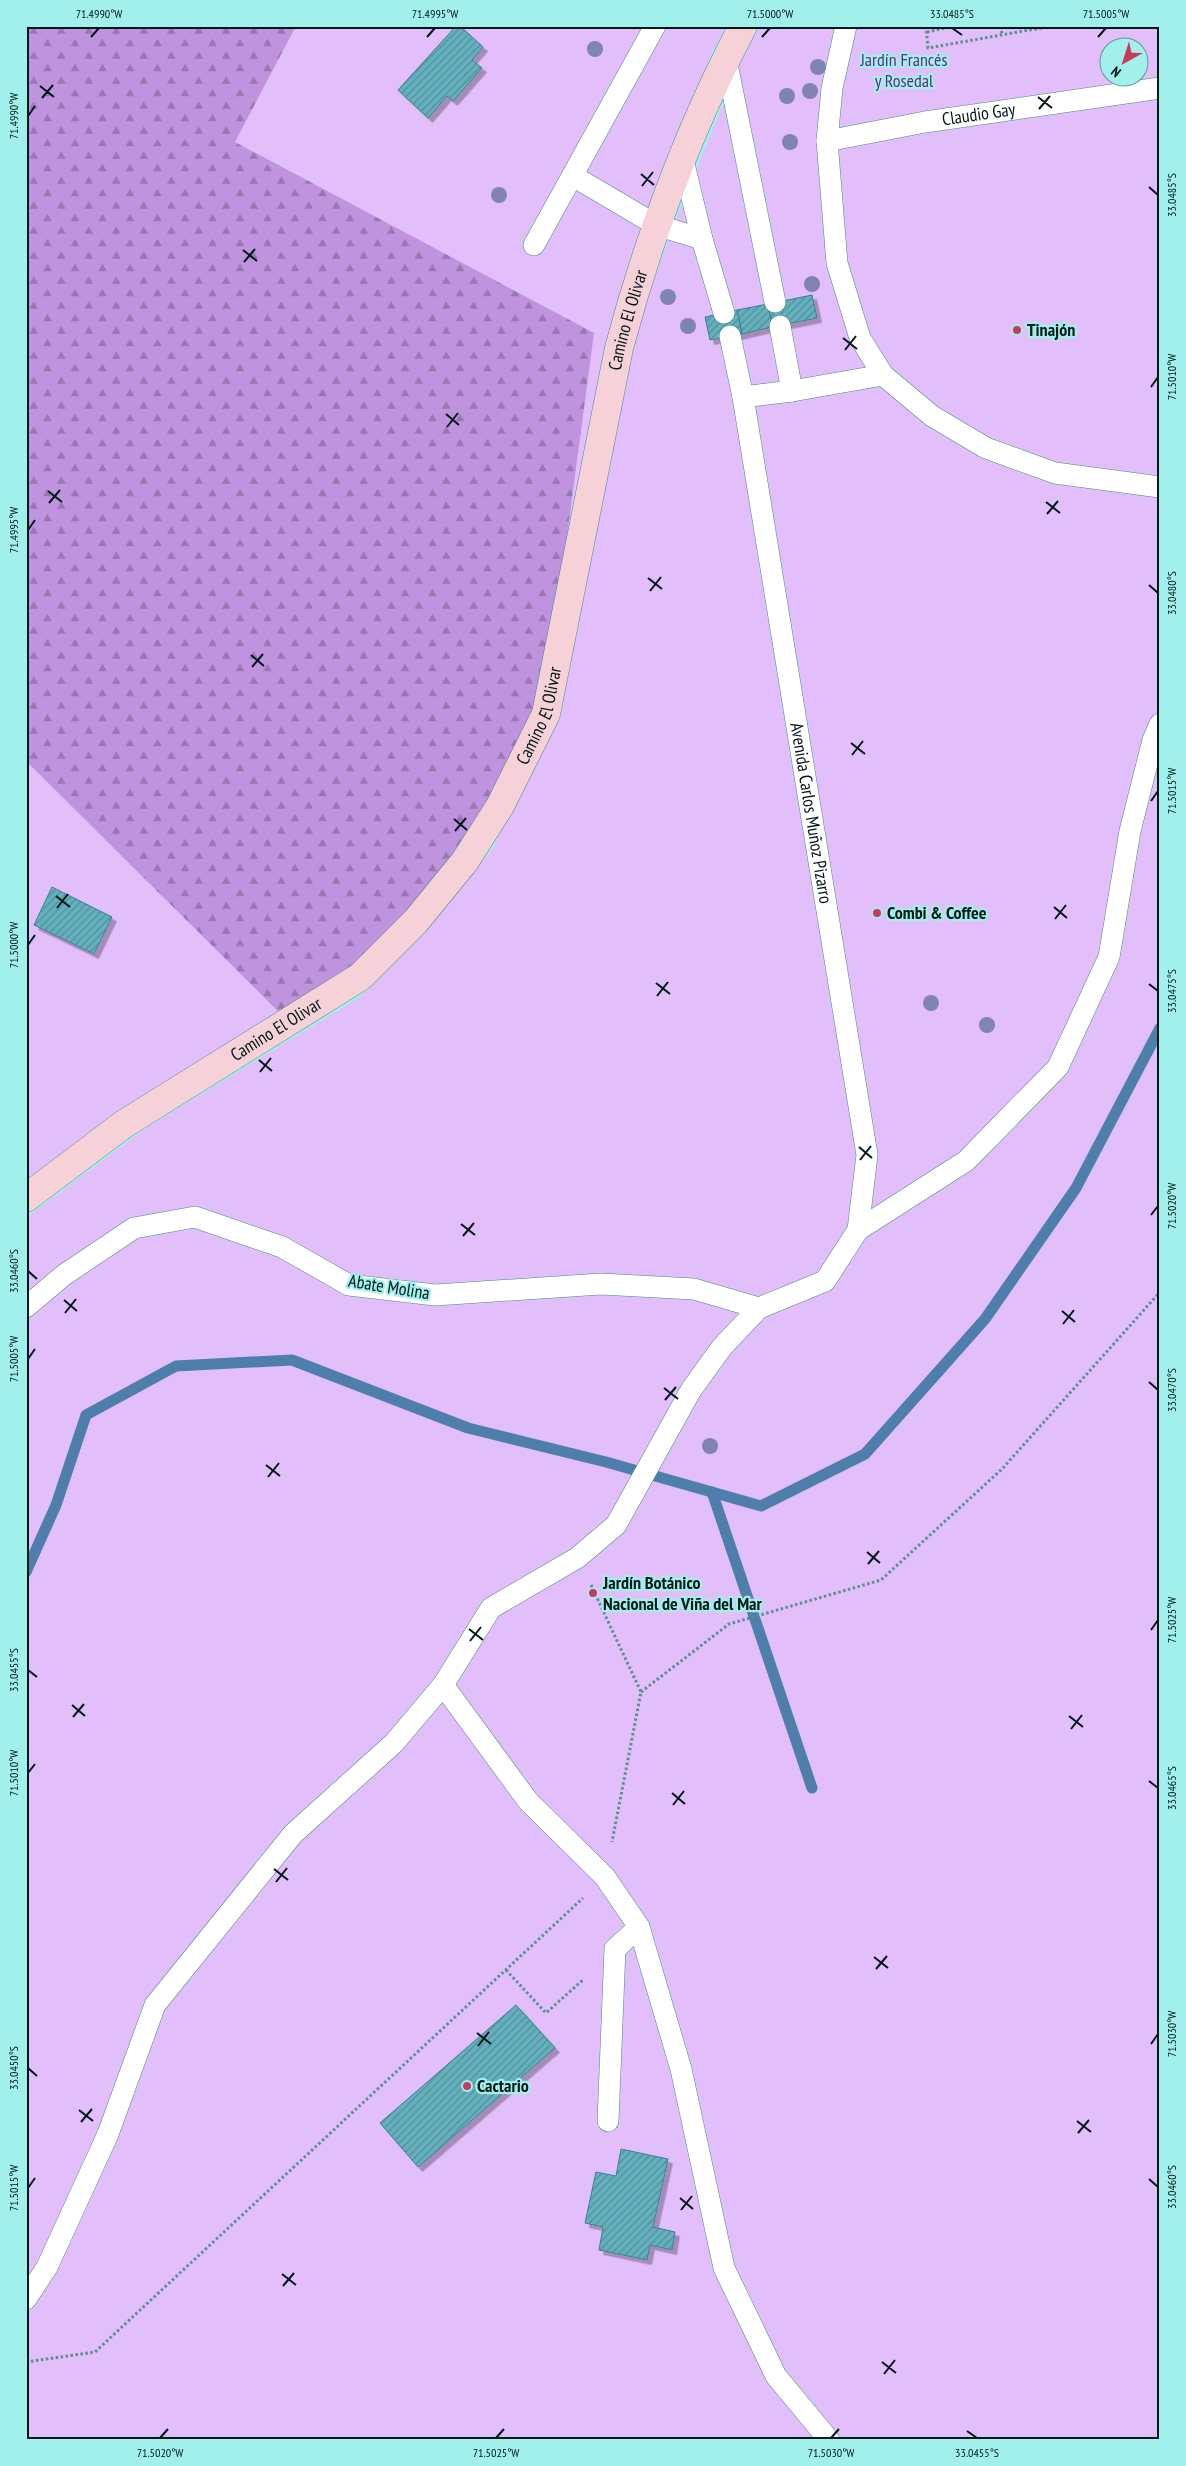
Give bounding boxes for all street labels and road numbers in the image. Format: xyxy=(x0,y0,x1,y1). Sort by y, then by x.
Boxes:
street label: Claudio Gay xyxy=(940,97,1017,130)
street label: Camino El Olivar xyxy=(603,267,652,372)
street label: Camino El Olivar xyxy=(511,664,566,768)
street label: Avenida Carlos Muñoz Pizarro xyxy=(785,721,838,905)
street label: Camino El Olivar xyxy=(226,992,326,1066)
street label: Abate Molina xyxy=(347,1269,431,1304)

